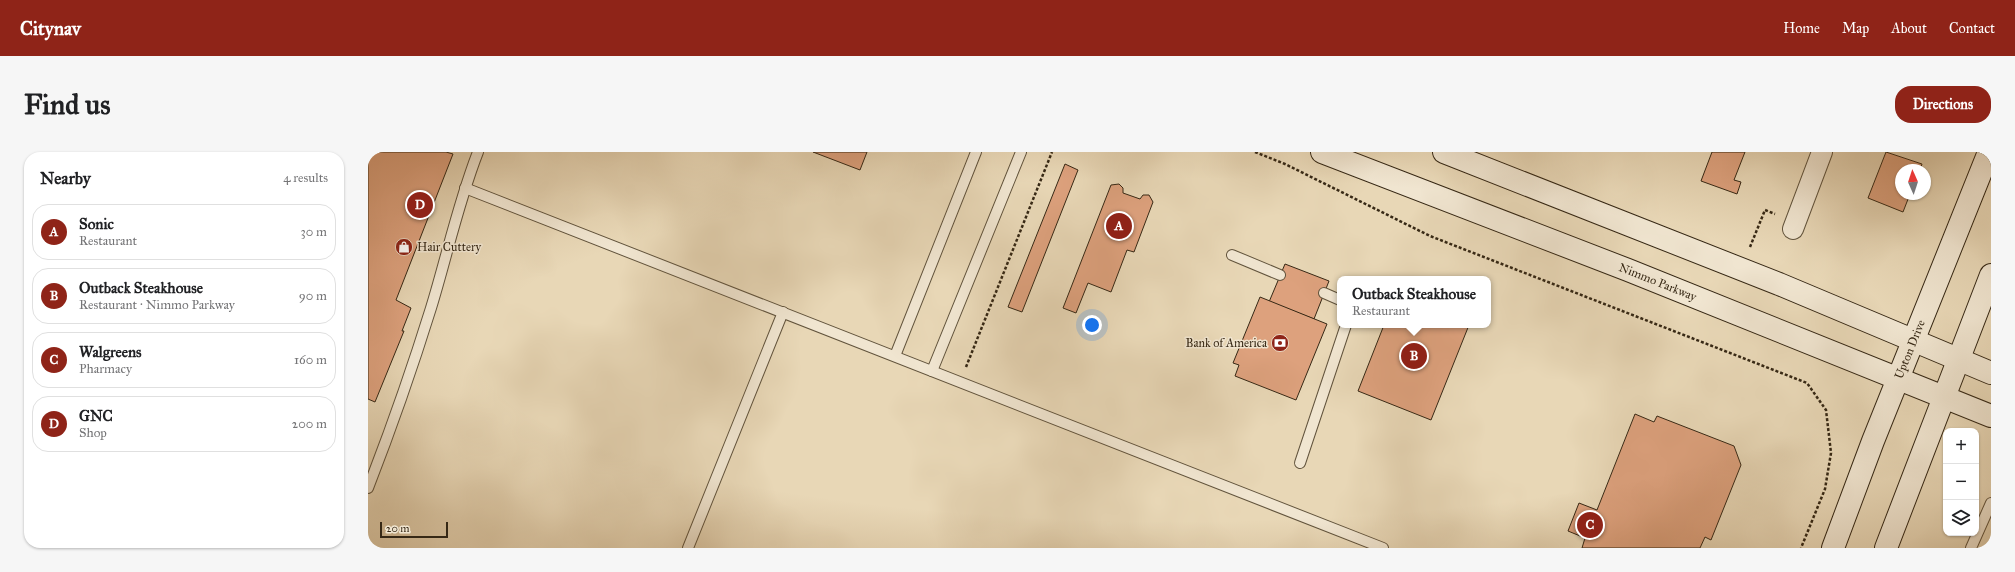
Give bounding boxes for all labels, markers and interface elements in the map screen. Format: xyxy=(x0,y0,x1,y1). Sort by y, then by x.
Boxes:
text: Citynav xyxy=(20,17,81,40)
text: Home xyxy=(1783,20,1820,37)
text: Map xyxy=(1842,20,1869,37)
text: About xyxy=(1891,20,1927,37)
text: Contact xyxy=(1949,20,1995,37)
button: Directions xyxy=(1895,86,1991,123)
text: Find us xyxy=(24,87,110,122)
north arrow xyxy=(1895,164,1931,200)
text: Nearby xyxy=(40,168,91,189)
text: 4 results xyxy=(283,170,328,186)
pin: D xyxy=(407,190,433,220)
pin: A xyxy=(1106,211,1132,241)
text: Sonic xyxy=(79,215,114,233)
text: A xyxy=(50,224,58,240)
text: 30 m xyxy=(301,224,327,240)
text: Restaurant xyxy=(79,233,137,249)
shop icon: Hair Cuttery xyxy=(394,237,414,257)
place label: Hair Cuttery xyxy=(417,240,481,254)
street label: Nimmo Parkway xyxy=(1617,260,1699,304)
popup xyxy=(1337,276,1491,328)
text: Outback Steakhouse xyxy=(79,279,203,297)
text: Outback Steakhouse xyxy=(1352,285,1476,303)
text: B xyxy=(50,288,58,304)
text: 90 m xyxy=(299,288,327,304)
text: Restaurant · Nimmo Parkway xyxy=(79,297,235,313)
text: Restaurant xyxy=(1352,303,1410,319)
your location xyxy=(1082,315,1102,335)
street label: Upton Drive xyxy=(1892,318,1928,381)
bank icon: Bank of America xyxy=(1270,333,1290,353)
place label: Bank of America xyxy=(1186,336,1268,350)
pin: B xyxy=(1401,341,1427,371)
text: Walgreens xyxy=(79,343,142,361)
text: C xyxy=(50,352,58,368)
text: 160 m xyxy=(294,352,327,368)
text: Pharmacy xyxy=(79,361,132,377)
text: GNC xyxy=(79,407,113,425)
text: D xyxy=(49,416,59,432)
text: 200 m xyxy=(292,416,327,432)
text: Shop xyxy=(79,425,107,441)
map controls xyxy=(1943,428,1979,536)
button: + xyxy=(1943,428,1979,464)
button: − xyxy=(1943,464,1979,500)
button: layers xyxy=(1943,500,1979,536)
pin: C xyxy=(1577,510,1603,540)
scale bar xyxy=(380,520,448,539)
text: 20 m xyxy=(386,522,409,535)

